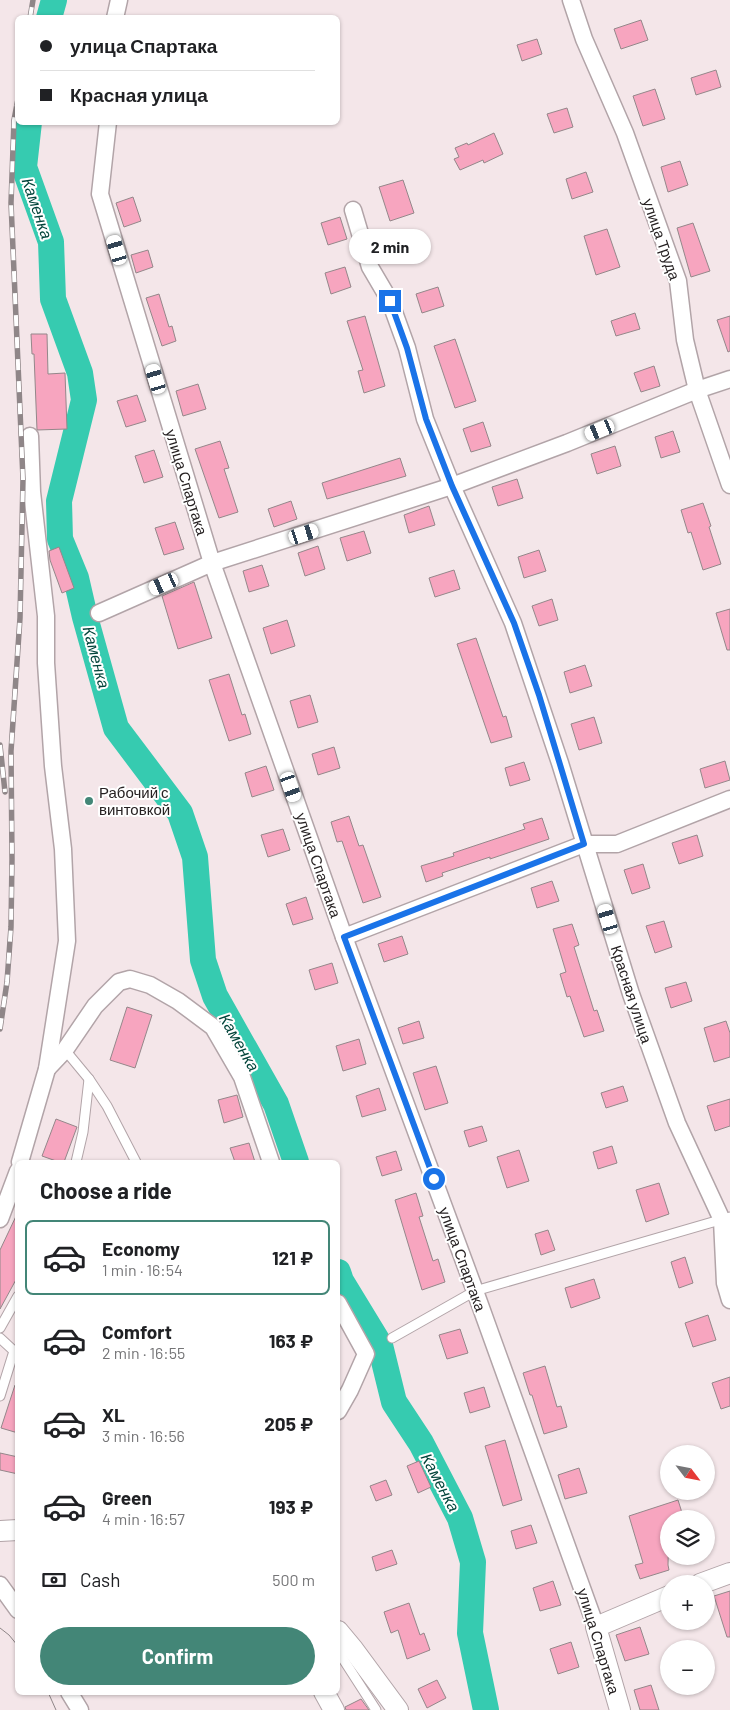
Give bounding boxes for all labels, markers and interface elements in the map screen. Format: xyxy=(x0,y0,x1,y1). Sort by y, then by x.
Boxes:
text: улица Спартака xyxy=(70,34,217,57)
text: Красная улица xyxy=(70,83,208,106)
water label: Каменка xyxy=(19,175,57,241)
street label: улица Труда xyxy=(640,196,685,283)
callout: 2 min xyxy=(349,228,431,264)
car xyxy=(105,233,128,267)
text: 2 min xyxy=(371,237,409,256)
route end xyxy=(379,290,401,312)
car xyxy=(144,362,167,396)
car xyxy=(583,417,616,443)
street label: улица Спартака xyxy=(162,427,212,538)
car xyxy=(287,522,320,546)
car xyxy=(147,571,180,597)
water label: Каменка xyxy=(80,624,114,690)
car xyxy=(279,770,302,804)
place label: Рабочий с винтовкой xyxy=(99,783,170,818)
marker: Рабочий с винтовкой xyxy=(83,795,95,807)
street label: улица Спартака xyxy=(293,810,346,920)
car xyxy=(596,902,619,936)
street label: Красная улица xyxy=(608,943,657,1046)
water label: Каменка xyxy=(216,1010,264,1074)
route start xyxy=(423,1168,445,1190)
text: Choose a ride xyxy=(40,1177,172,1203)
street label: улица Спартака xyxy=(436,1204,490,1314)
icon: car xyxy=(42,1235,87,1280)
text: Economy xyxy=(102,1237,180,1260)
text: 121 ₽ xyxy=(272,1246,313,1269)
text: 1 min · 16:54 xyxy=(102,1260,183,1279)
icon: car xyxy=(42,1318,87,1363)
text: Comfort xyxy=(102,1320,172,1343)
text: 163 ₽ xyxy=(269,1329,313,1352)
text: 2 min · 16:55 xyxy=(102,1343,185,1362)
icon: car xyxy=(42,1401,87,1446)
text: XL xyxy=(102,1403,125,1426)
text: 205 ₽ xyxy=(264,1412,313,1435)
text: 3 min · 16:56 xyxy=(102,1426,185,1445)
north arrow xyxy=(660,1445,715,1500)
map controls xyxy=(660,1445,715,1695)
water label: Каменка xyxy=(418,1450,464,1515)
icon: car xyxy=(42,1484,87,1529)
text: Green xyxy=(102,1486,152,1509)
text: 193 ₽ xyxy=(269,1495,313,1518)
text: 4 min · 16:57 xyxy=(102,1509,185,1528)
button: layers xyxy=(660,1510,715,1565)
icon: cash xyxy=(40,1566,68,1594)
text: Cash xyxy=(80,1568,121,1591)
text: 500 m xyxy=(272,1570,315,1589)
button: + xyxy=(660,1575,715,1630)
street label: улица Спартака xyxy=(574,1586,624,1697)
button: Confirm xyxy=(40,1627,315,1685)
button: − xyxy=(660,1640,715,1695)

